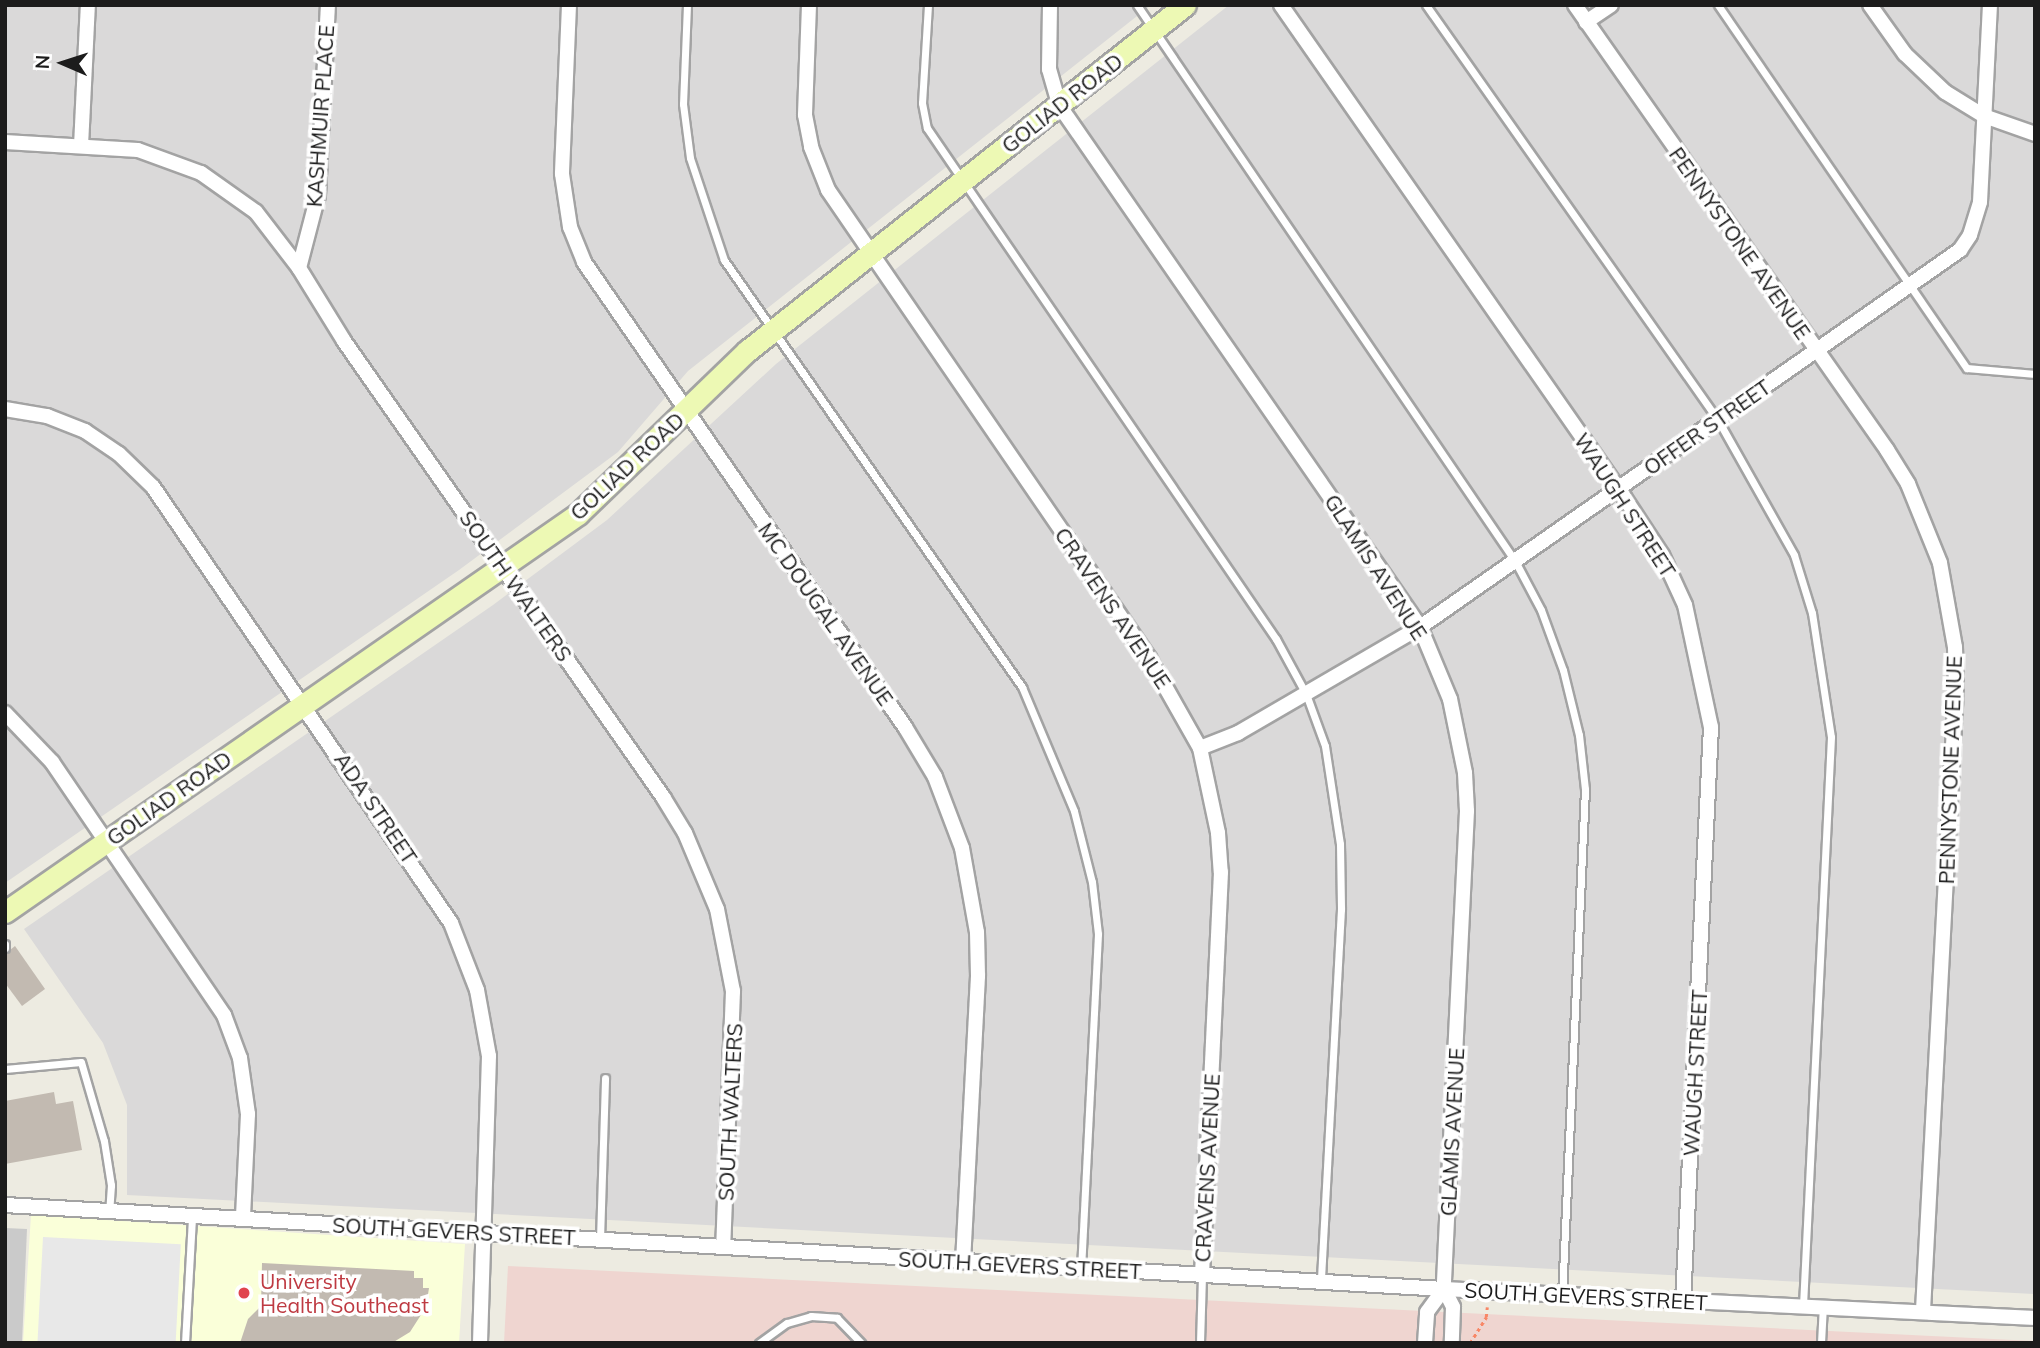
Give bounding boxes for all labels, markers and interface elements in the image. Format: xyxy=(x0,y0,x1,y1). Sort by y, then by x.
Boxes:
street label: KASHMUIR PLACE xyxy=(301,24,339,208)
north arrow xyxy=(28,28,98,98)
street label: GOLIAD ROAD xyxy=(997,48,1127,158)
text: N xyxy=(30,54,54,70)
street label: PENNYSTONE AVENUE xyxy=(1664,142,1816,344)
street label: OFFER STREET xyxy=(1639,374,1775,480)
street label: GOLIAD ROAD xyxy=(565,407,689,525)
street label: WAUGH STREET xyxy=(1569,428,1681,582)
street label: GLAMIS AVENUE xyxy=(1320,489,1432,645)
street label: SOUTH WALTERS xyxy=(455,506,577,666)
street label: MC DOUGAL AVENUE xyxy=(753,518,899,710)
street label: CRAVENS AVENUE xyxy=(1050,523,1176,693)
street label: PENNYSTONE AVENUE xyxy=(1933,655,1967,885)
street label: GOLIAD ROAD xyxy=(102,746,236,850)
street label: ADA STREET xyxy=(330,748,422,868)
street label: WAUGH STREET xyxy=(1678,989,1712,1157)
street label: SOUTH WALTERS xyxy=(713,1023,747,1201)
street label: GLAMIS AVENUE xyxy=(1435,1047,1469,1217)
street label: CRAVENS AVENUE xyxy=(1189,1073,1225,1263)
street label: SOUTH GEVERS STREET xyxy=(332,1212,576,1250)
street label: SOUTH GEVERS STREET xyxy=(898,1246,1142,1284)
place label: University Health Southeast xyxy=(260,1268,429,1318)
street label: SOUTH GEVERS STREET xyxy=(1464,1277,1708,1315)
marker: University Health Southeast xyxy=(234,1283,254,1303)

